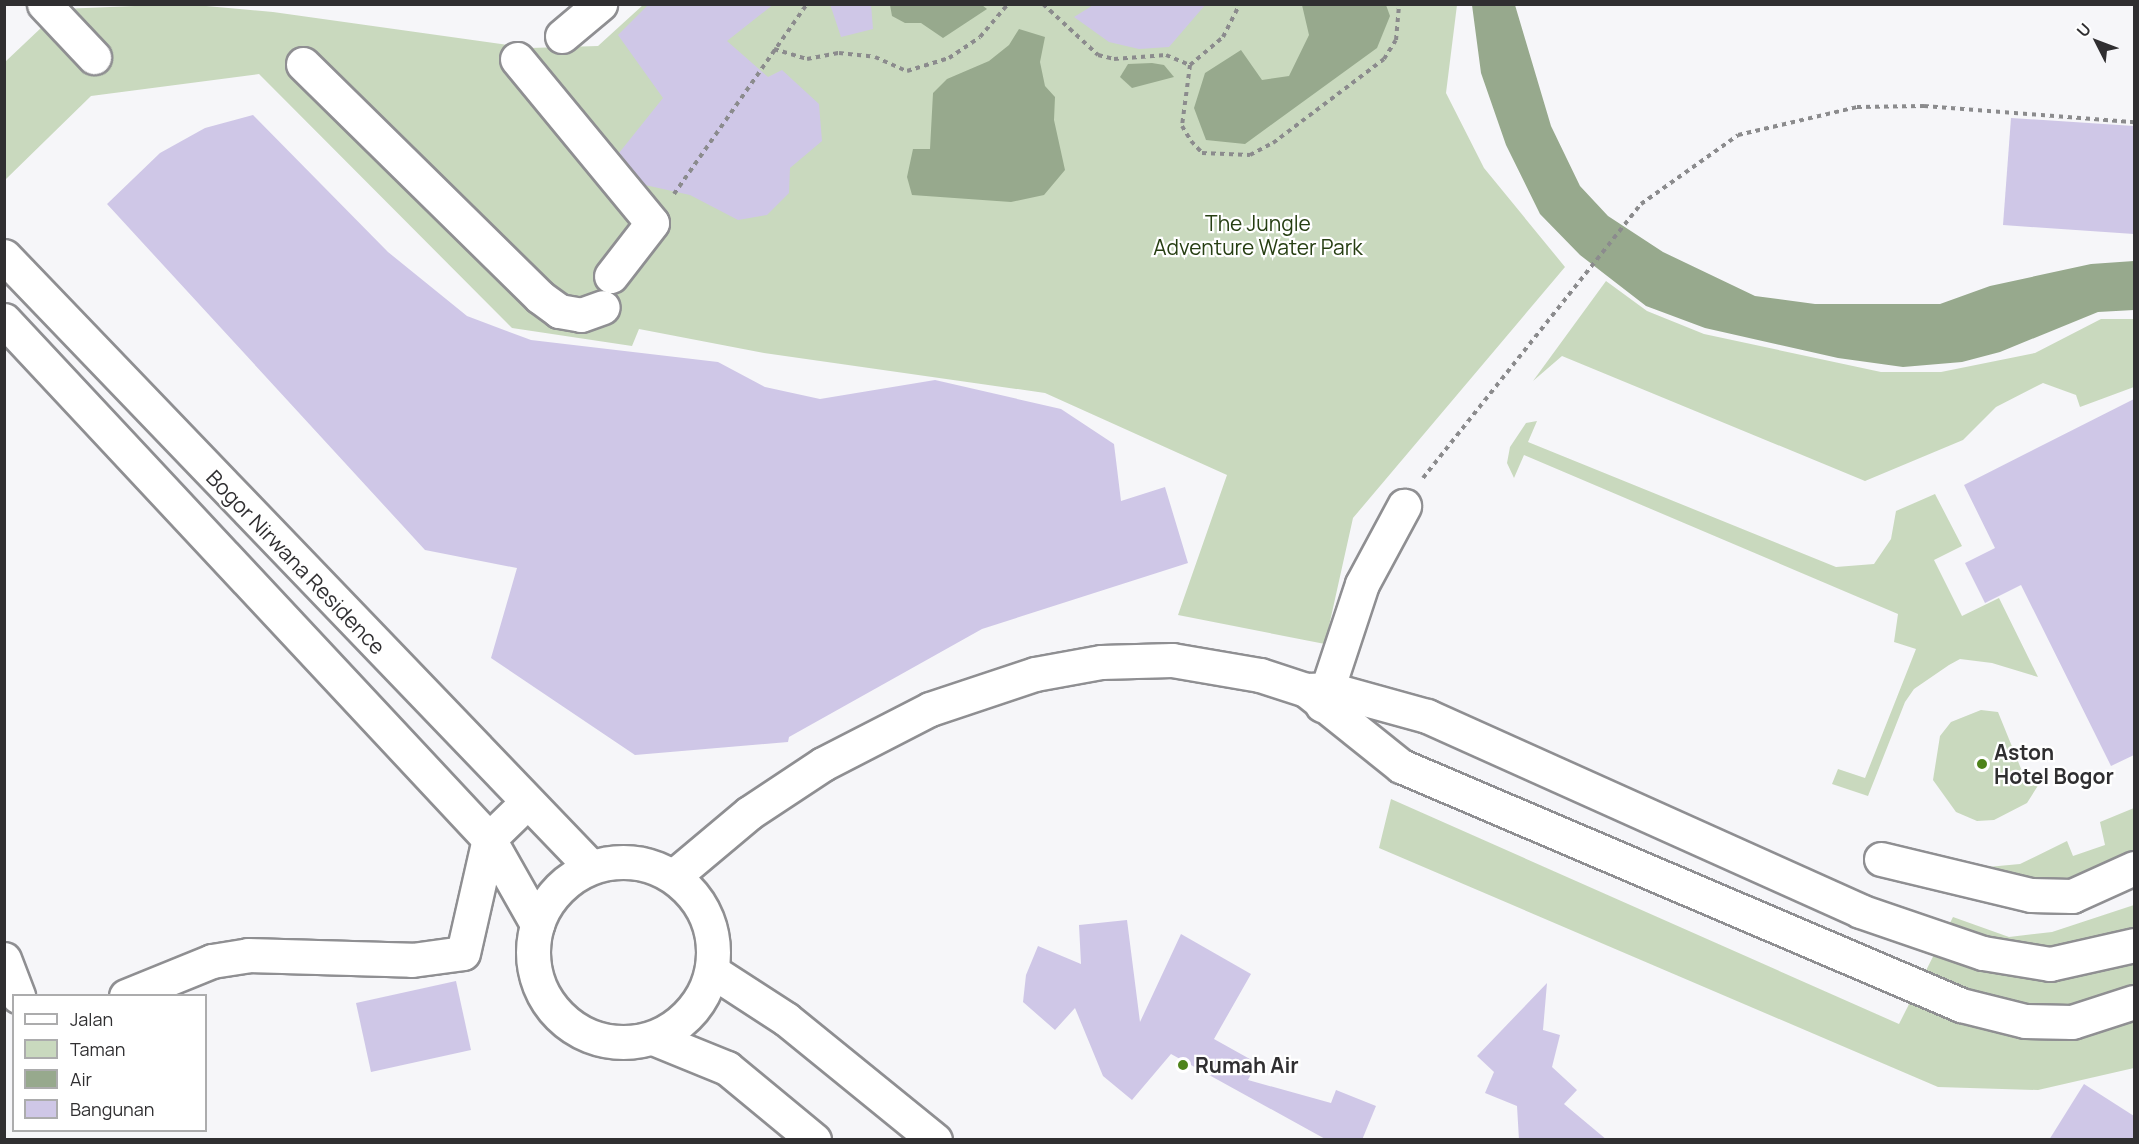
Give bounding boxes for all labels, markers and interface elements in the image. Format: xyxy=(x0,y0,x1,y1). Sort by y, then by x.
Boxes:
north arrow xyxy=(2067,12,2127,72)
text: U xyxy=(2072,18,2096,42)
park label: The Jungle Adventure Water Park xyxy=(1153,210,1363,260)
street label: Bogor Nirwana Residence xyxy=(201,465,391,659)
place label: Aston Hotel Bogor xyxy=(1994,739,2114,789)
marker: Aston Hotel Bogor xyxy=(1975,757,1989,771)
legend xyxy=(12,994,207,1132)
text: Jalan xyxy=(70,1007,113,1031)
text: Taman xyxy=(70,1037,125,1061)
place label: Rumah Air xyxy=(1195,1052,1299,1078)
marker: Rumah Air xyxy=(1176,1058,1190,1072)
text: Air xyxy=(70,1067,92,1091)
text: Bangunan xyxy=(70,1097,154,1121)

